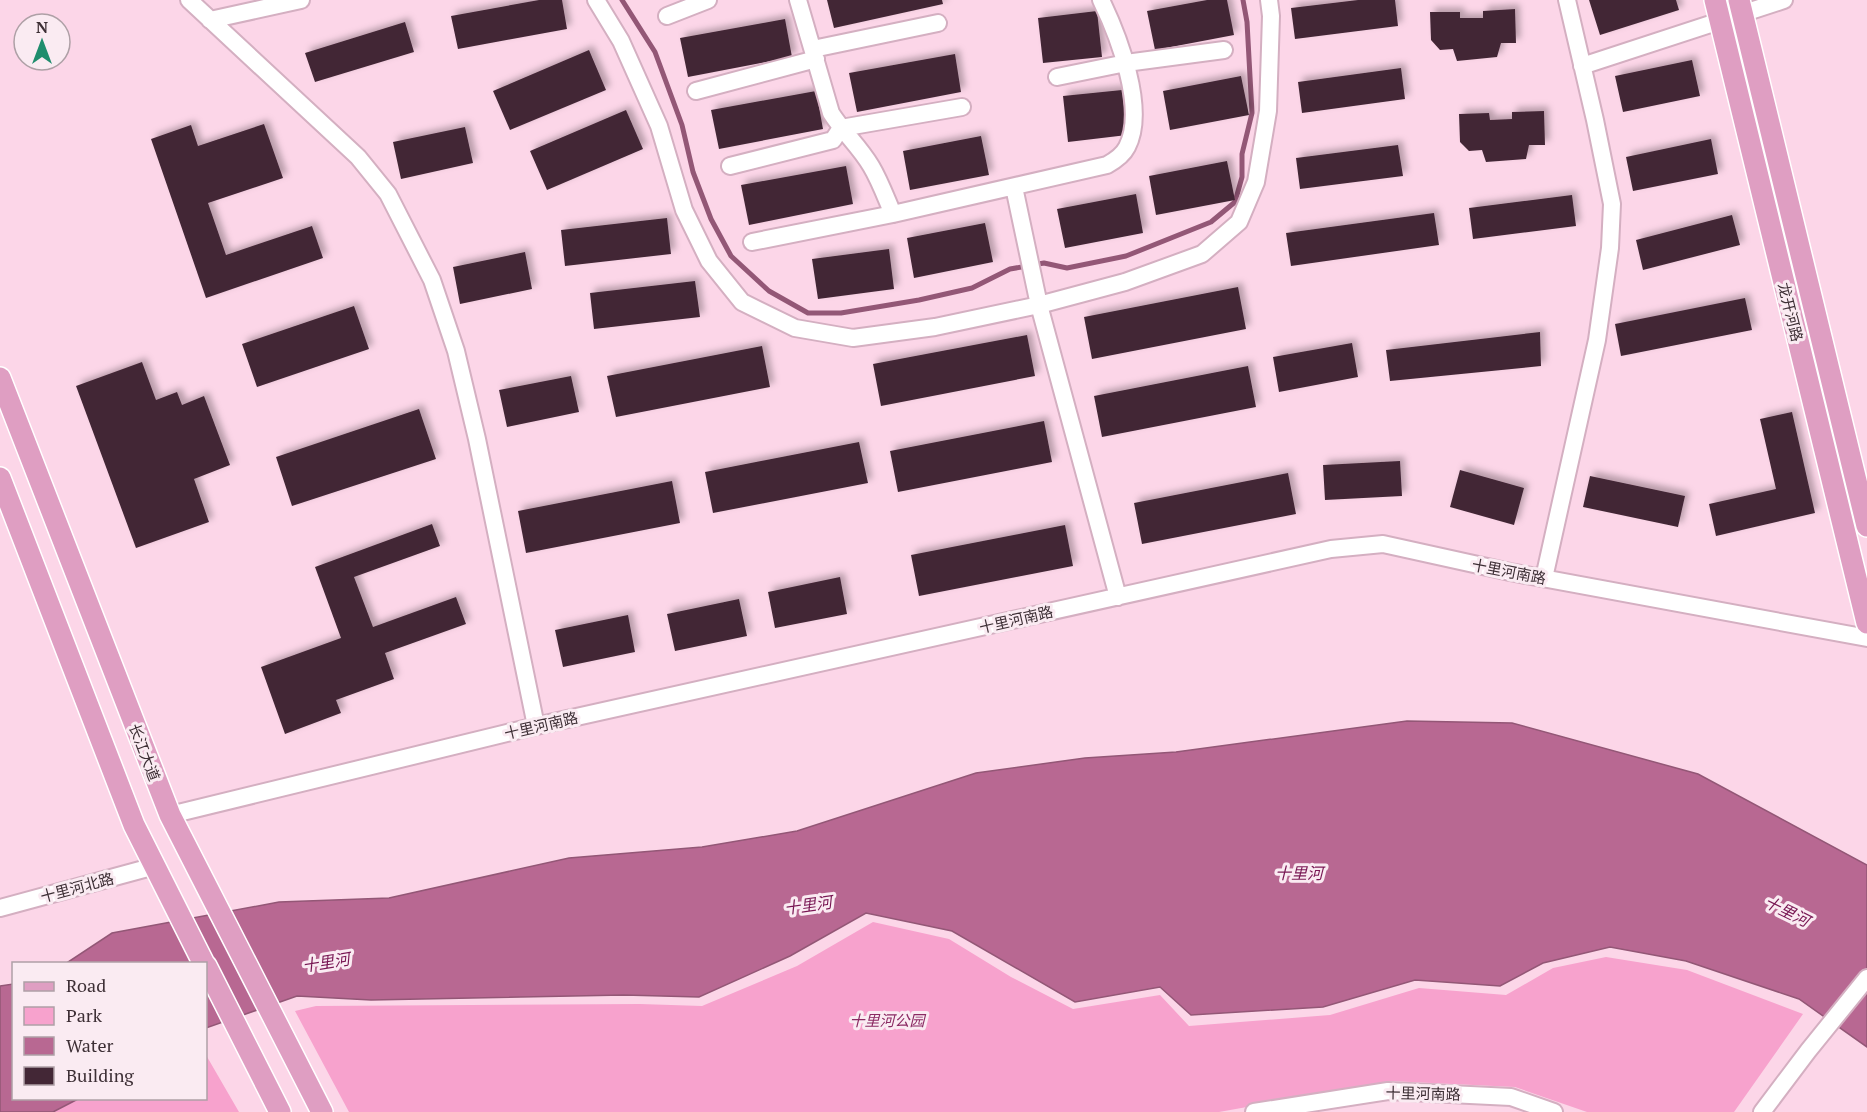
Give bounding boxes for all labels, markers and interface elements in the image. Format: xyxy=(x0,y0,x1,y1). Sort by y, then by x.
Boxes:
north arrow xyxy=(12,12,72,72)
text: N xyxy=(36,16,48,38)
street label: 龙开河路 xyxy=(1774,280,1808,344)
street label: 十里河南路 xyxy=(1470,554,1548,588)
street label: 十里河南路 xyxy=(977,601,1055,637)
street label: 十里河南路 xyxy=(502,707,580,743)
street label: 长江大道 xyxy=(125,720,165,784)
water label: 十里河 xyxy=(1275,862,1326,884)
street label: 十里河北路 xyxy=(38,868,116,906)
water label: 十里河 xyxy=(783,890,836,919)
water label: 十里河 xyxy=(1761,891,1816,933)
water label: 十里河 xyxy=(301,947,354,977)
legend xyxy=(12,962,207,1100)
text: Road xyxy=(66,973,106,997)
text: Park xyxy=(66,1003,103,1027)
park label: 十里河公园 xyxy=(849,1010,926,1030)
text: Water xyxy=(66,1033,113,1057)
text: Building xyxy=(66,1063,134,1087)
street label: 十里河南路 xyxy=(1385,1082,1461,1104)

